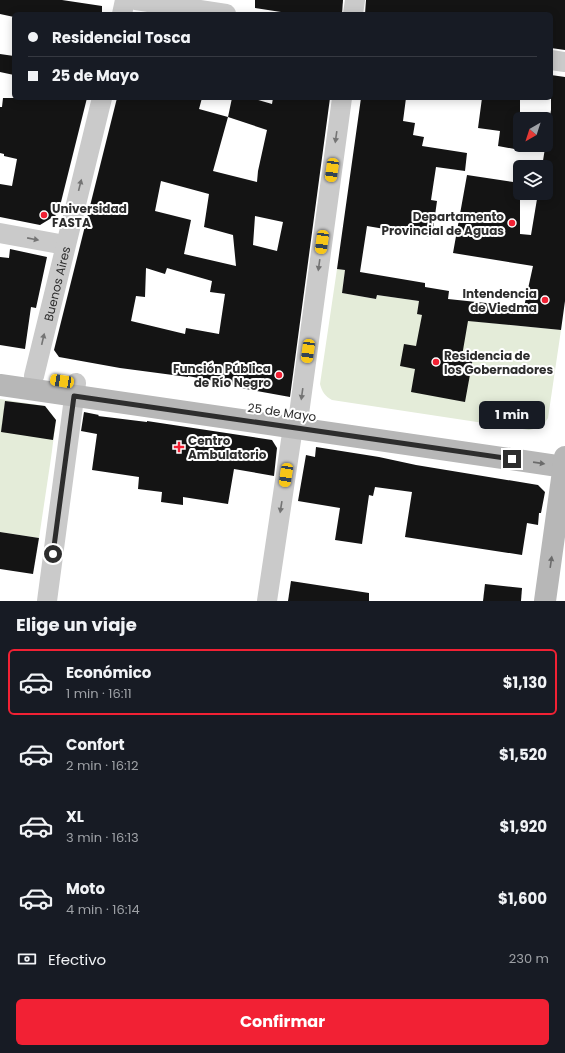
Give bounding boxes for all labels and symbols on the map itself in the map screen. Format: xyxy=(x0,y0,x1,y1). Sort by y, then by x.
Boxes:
north arrow xyxy=(513,112,553,152)
one-way arrow xyxy=(333,131,340,143)
car xyxy=(324,157,340,183)
one-way arrow xyxy=(77,179,83,191)
place label: Universidad FASTA xyxy=(52,200,127,231)
place label: Departamento Provincial de Aguas xyxy=(382,208,504,239)
marker: Universidad FASTA xyxy=(39,210,49,220)
marker: Departamento Provincial de Aguas xyxy=(507,218,517,228)
car xyxy=(314,229,330,255)
one-way arrow xyxy=(26,236,39,242)
street label: Buenos Aires xyxy=(39,244,74,323)
one-way arrow xyxy=(316,259,322,272)
place label: Intendencia de Viedma xyxy=(462,285,537,316)
marker: Intendencia de Viedma xyxy=(540,295,550,305)
one-way arrow xyxy=(40,332,46,345)
car xyxy=(300,338,316,364)
place label: Residencia de los Gobernadores xyxy=(444,347,553,378)
marker: Residencia de los Gobernadores xyxy=(431,357,441,367)
place label: Función Pública de Río Negro xyxy=(173,360,271,391)
marker: Función Pública de Río Negro xyxy=(274,370,284,380)
car xyxy=(49,373,75,389)
one-way arrow xyxy=(299,388,305,400)
street label: 25 de Mayo xyxy=(247,399,318,425)
callout: 1 min xyxy=(479,401,545,429)
place label: Centro Ambulatorio xyxy=(188,432,267,463)
marker: Centro Ambulatorio xyxy=(173,441,185,453)
route end xyxy=(503,450,521,468)
one-way arrow xyxy=(533,460,546,466)
car xyxy=(278,462,294,488)
one-way arrow xyxy=(278,501,284,513)
route start xyxy=(44,545,62,563)
one-way arrow xyxy=(548,556,554,568)

